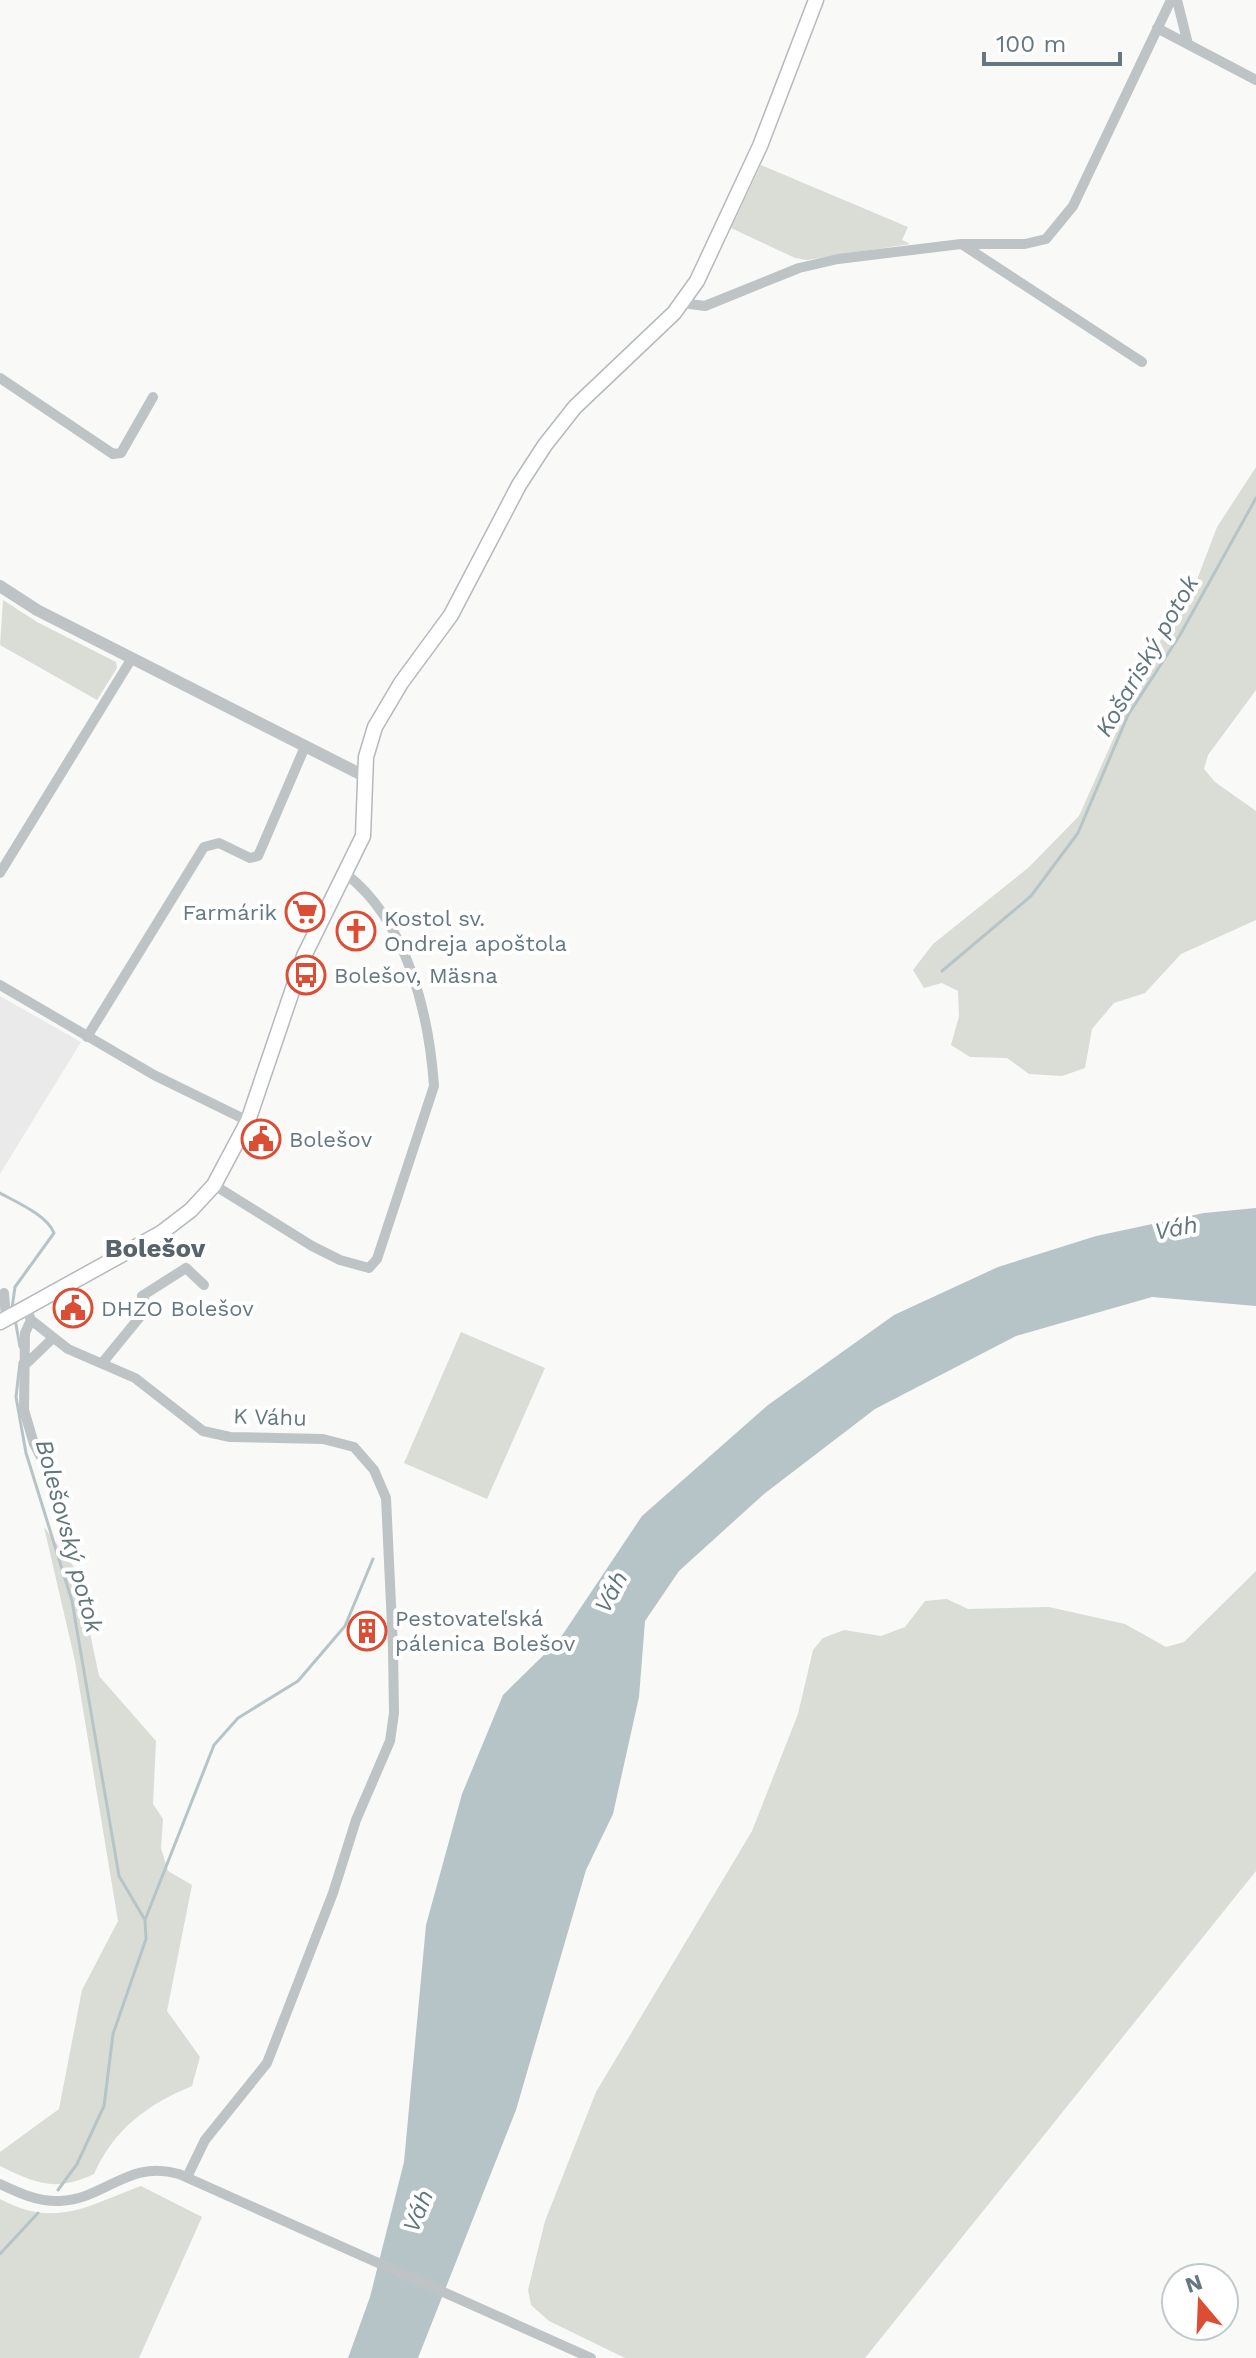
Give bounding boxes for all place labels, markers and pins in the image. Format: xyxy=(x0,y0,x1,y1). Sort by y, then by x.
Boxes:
supermarket icon: Farmárik xyxy=(284,891,326,933)
place label: Farmárik xyxy=(183,900,277,925)
place label: Kostol sv. Ondreja apoštola xyxy=(384,906,567,956)
church icon: Kostol sv. Ondreja apoštola xyxy=(335,910,377,952)
bus stop icon: Bolešov, Mäsna xyxy=(285,954,327,996)
place label: Bolešov, Mäsna xyxy=(334,963,498,988)
public building icon: Bolešov xyxy=(240,1118,282,1160)
place label: Bolešov xyxy=(289,1127,373,1152)
public building icon: DHZO Bolešov xyxy=(52,1287,94,1329)
place label: DHZO Bolešov xyxy=(101,1296,254,1321)
place label: Pestovateľská pálenica Bolešov xyxy=(395,1606,576,1656)
building icon: Pestovateľská pálenica Bolešov xyxy=(346,1610,388,1652)

